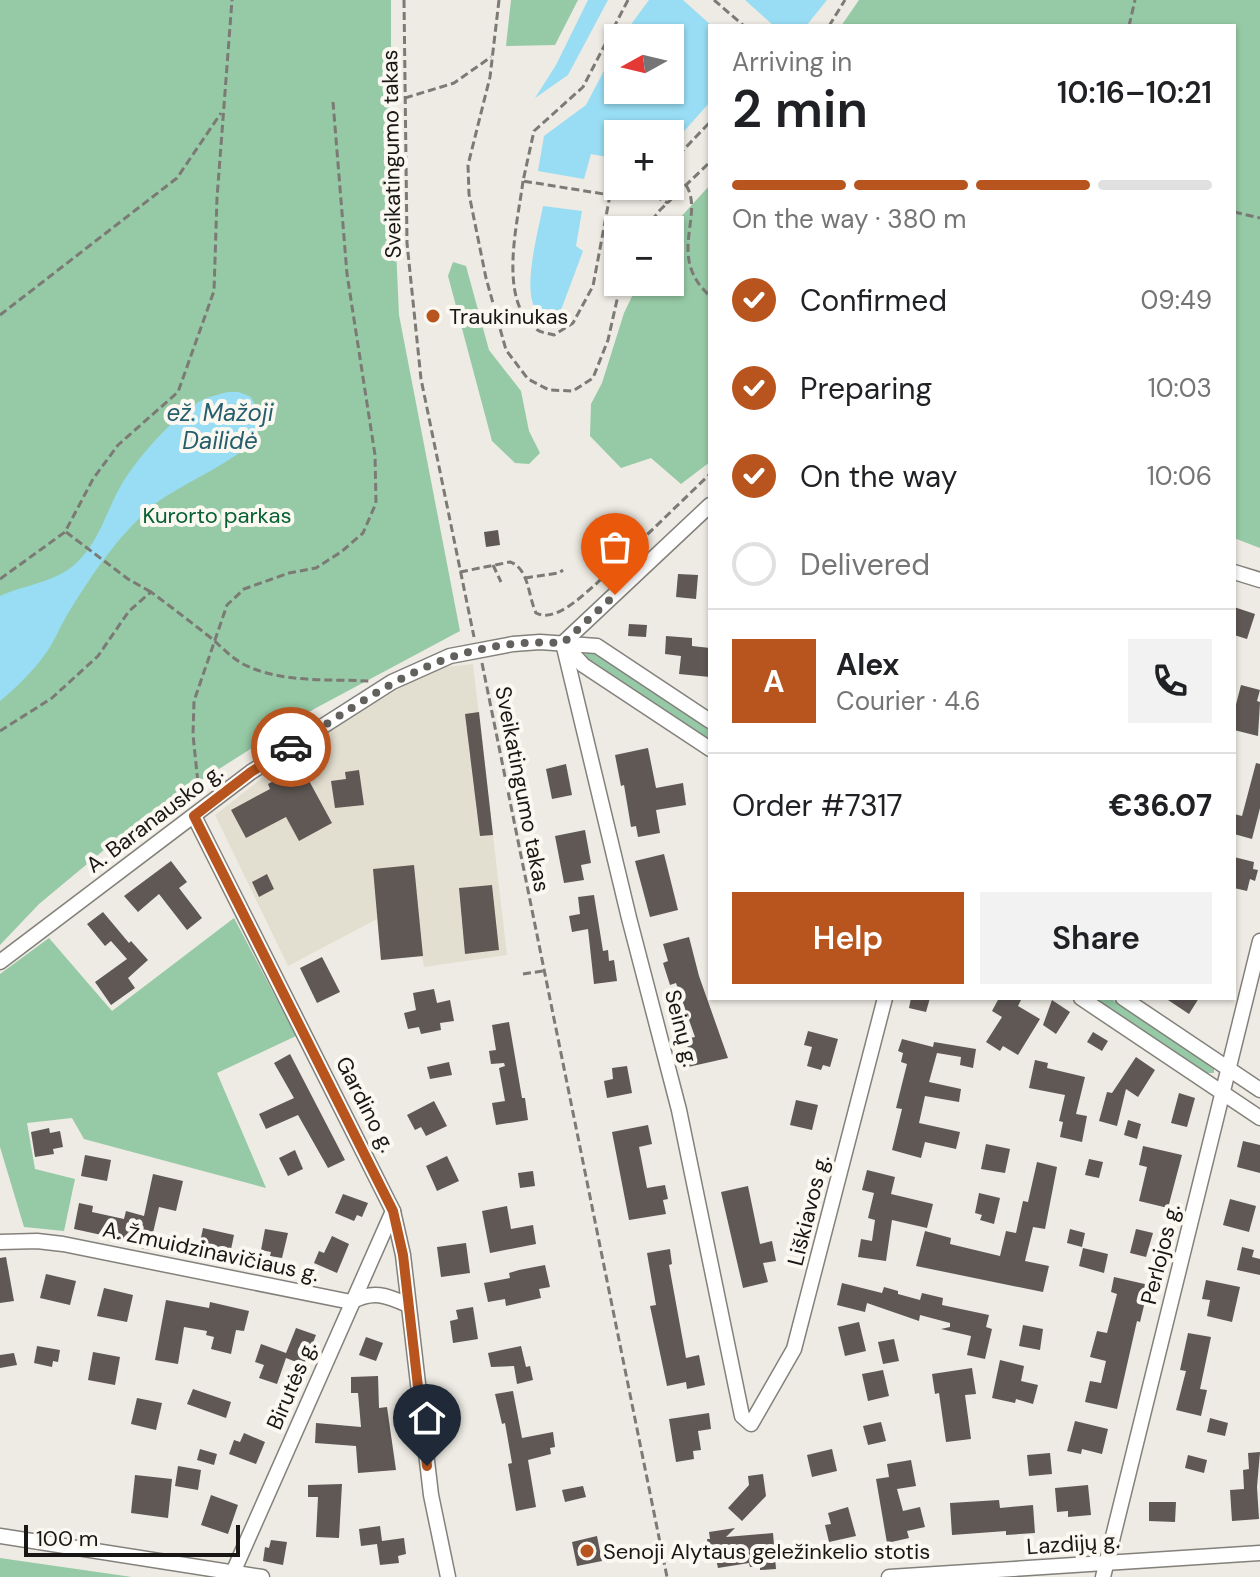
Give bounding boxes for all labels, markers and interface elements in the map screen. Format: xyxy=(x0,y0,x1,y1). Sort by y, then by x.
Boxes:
north arrow xyxy=(604,24,684,104)
map controls xyxy=(604,24,684,296)
text: Arriving in xyxy=(732,45,852,79)
street label: Sveikatingumo takas xyxy=(375,49,408,259)
text: 10:16–10:21 xyxy=(1057,73,1212,112)
text: 2 min xyxy=(732,75,868,143)
button: + xyxy=(604,120,684,200)
text: On the way · 380 m xyxy=(732,202,966,236)
button: − xyxy=(604,216,684,296)
icon: check xyxy=(732,278,776,322)
text: Confirmed xyxy=(800,281,947,320)
text: 09:49 xyxy=(1141,283,1212,317)
place label: Traukinukas xyxy=(449,302,568,331)
marker: Traukinukas xyxy=(424,307,442,325)
icon: check xyxy=(732,366,776,410)
text: Preparing xyxy=(800,369,932,408)
text: 10:03 xyxy=(1148,371,1212,405)
water label: ež. Mažoji Dailidė xyxy=(166,397,275,456)
icon: check xyxy=(732,454,776,498)
text: On the way xyxy=(800,457,957,496)
text: 10:06 xyxy=(1147,459,1212,493)
park label: Kurorto parkas xyxy=(142,501,292,530)
pin xyxy=(581,513,649,595)
icon: bag xyxy=(593,525,637,569)
text: Delivered xyxy=(800,545,930,584)
button: phone xyxy=(1128,639,1212,723)
text: Alex xyxy=(836,645,899,684)
text: A xyxy=(763,662,785,701)
street label: Sveikatingumo takas xyxy=(488,684,557,894)
text: Courier · 4.6 xyxy=(836,684,981,718)
courier xyxy=(251,707,331,787)
icon: car xyxy=(269,725,313,769)
street label: A. Baranausko g. xyxy=(80,757,229,879)
text: Order #7317 xyxy=(732,786,903,825)
text: €36.07 xyxy=(1109,786,1212,825)
button: Help xyxy=(732,892,964,984)
button: Share xyxy=(980,892,1212,984)
street label: Seinų g. xyxy=(658,987,705,1070)
street label: Gardino g. xyxy=(329,1051,402,1157)
street label: Liškiavos g. xyxy=(781,1152,836,1269)
street label: Perlojos g. xyxy=(1134,1201,1187,1307)
street label: A. Žmuidzinavičiaus g. xyxy=(100,1214,322,1289)
street label: Birutės g. xyxy=(260,1336,323,1434)
pin xyxy=(393,1384,461,1466)
icon: home xyxy=(405,1396,449,1440)
scale bar xyxy=(24,1521,240,1557)
text: 100 m xyxy=(36,1524,98,1553)
street label: Lazdijų g. xyxy=(1026,1526,1121,1561)
place label: Senoji Alytaus geležinkelio stotis xyxy=(603,1537,930,1566)
marker: Senoji Alytaus geležinkelio stotis xyxy=(578,1542,596,1560)

